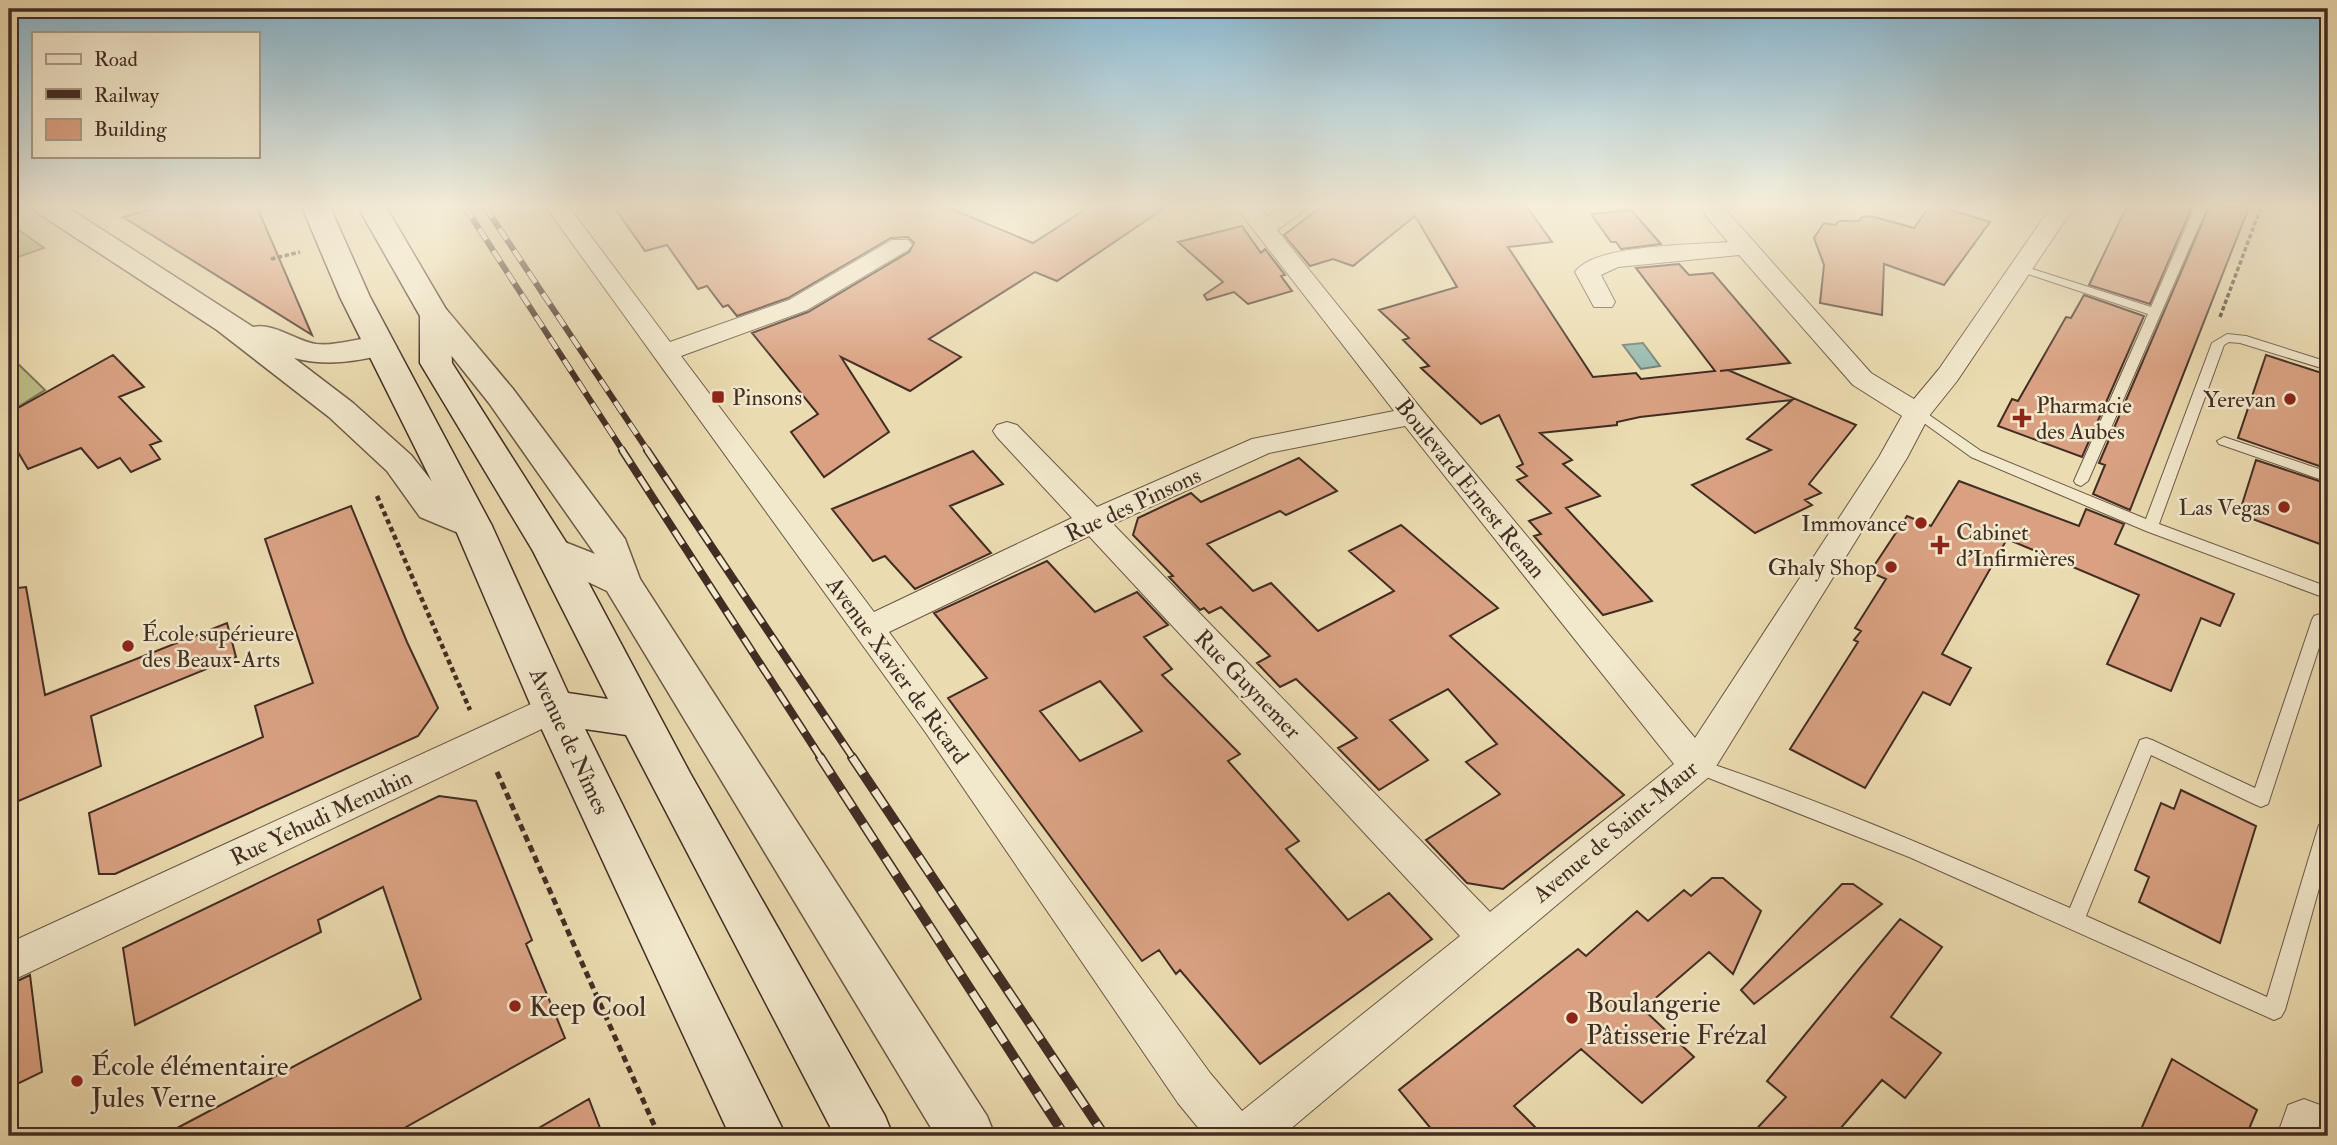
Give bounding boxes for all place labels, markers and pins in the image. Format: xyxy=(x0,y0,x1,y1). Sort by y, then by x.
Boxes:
place label: Pinsons xyxy=(732,383,802,412)
place label: Yerevan xyxy=(2204,385,2276,414)
marker: Pinsons xyxy=(710,389,726,405)
place label: Pharmacie des Aubes xyxy=(2036,391,2132,446)
marker: Yerevan xyxy=(2282,391,2298,407)
marker: Pharmacie des Aubes xyxy=(2014,410,2030,426)
place label: Las Vegas xyxy=(2179,493,2270,522)
marker: Las Vegas xyxy=(2276,499,2292,515)
place label: Immovance xyxy=(1801,509,1907,538)
marker: Immovance xyxy=(1913,515,1929,531)
place label: Cabinet d'Infirmières xyxy=(1956,518,2075,573)
marker: Cabinet d'Infirmières xyxy=(1930,535,1950,555)
place label: Ghaly Shop xyxy=(1768,553,1877,583)
marker: Ghaly Shop xyxy=(1883,559,1899,575)
place label: École supérieure des Beaux-Arts xyxy=(142,619,295,674)
marker: École supérieure des Beaux-Arts xyxy=(120,638,136,654)
place label: Boulangerie Pâtisserie Frézal xyxy=(1586,986,1767,1053)
place label: Keep Cool xyxy=(529,990,646,1025)
marker: Keep Cool xyxy=(507,998,523,1014)
marker: Boulangerie Pâtisserie Frézal xyxy=(1564,1010,1580,1026)
place label: École élémentaire Jules Verne xyxy=(90,1049,289,1116)
marker: École élémentaire Jules Verne xyxy=(69,1073,85,1089)

